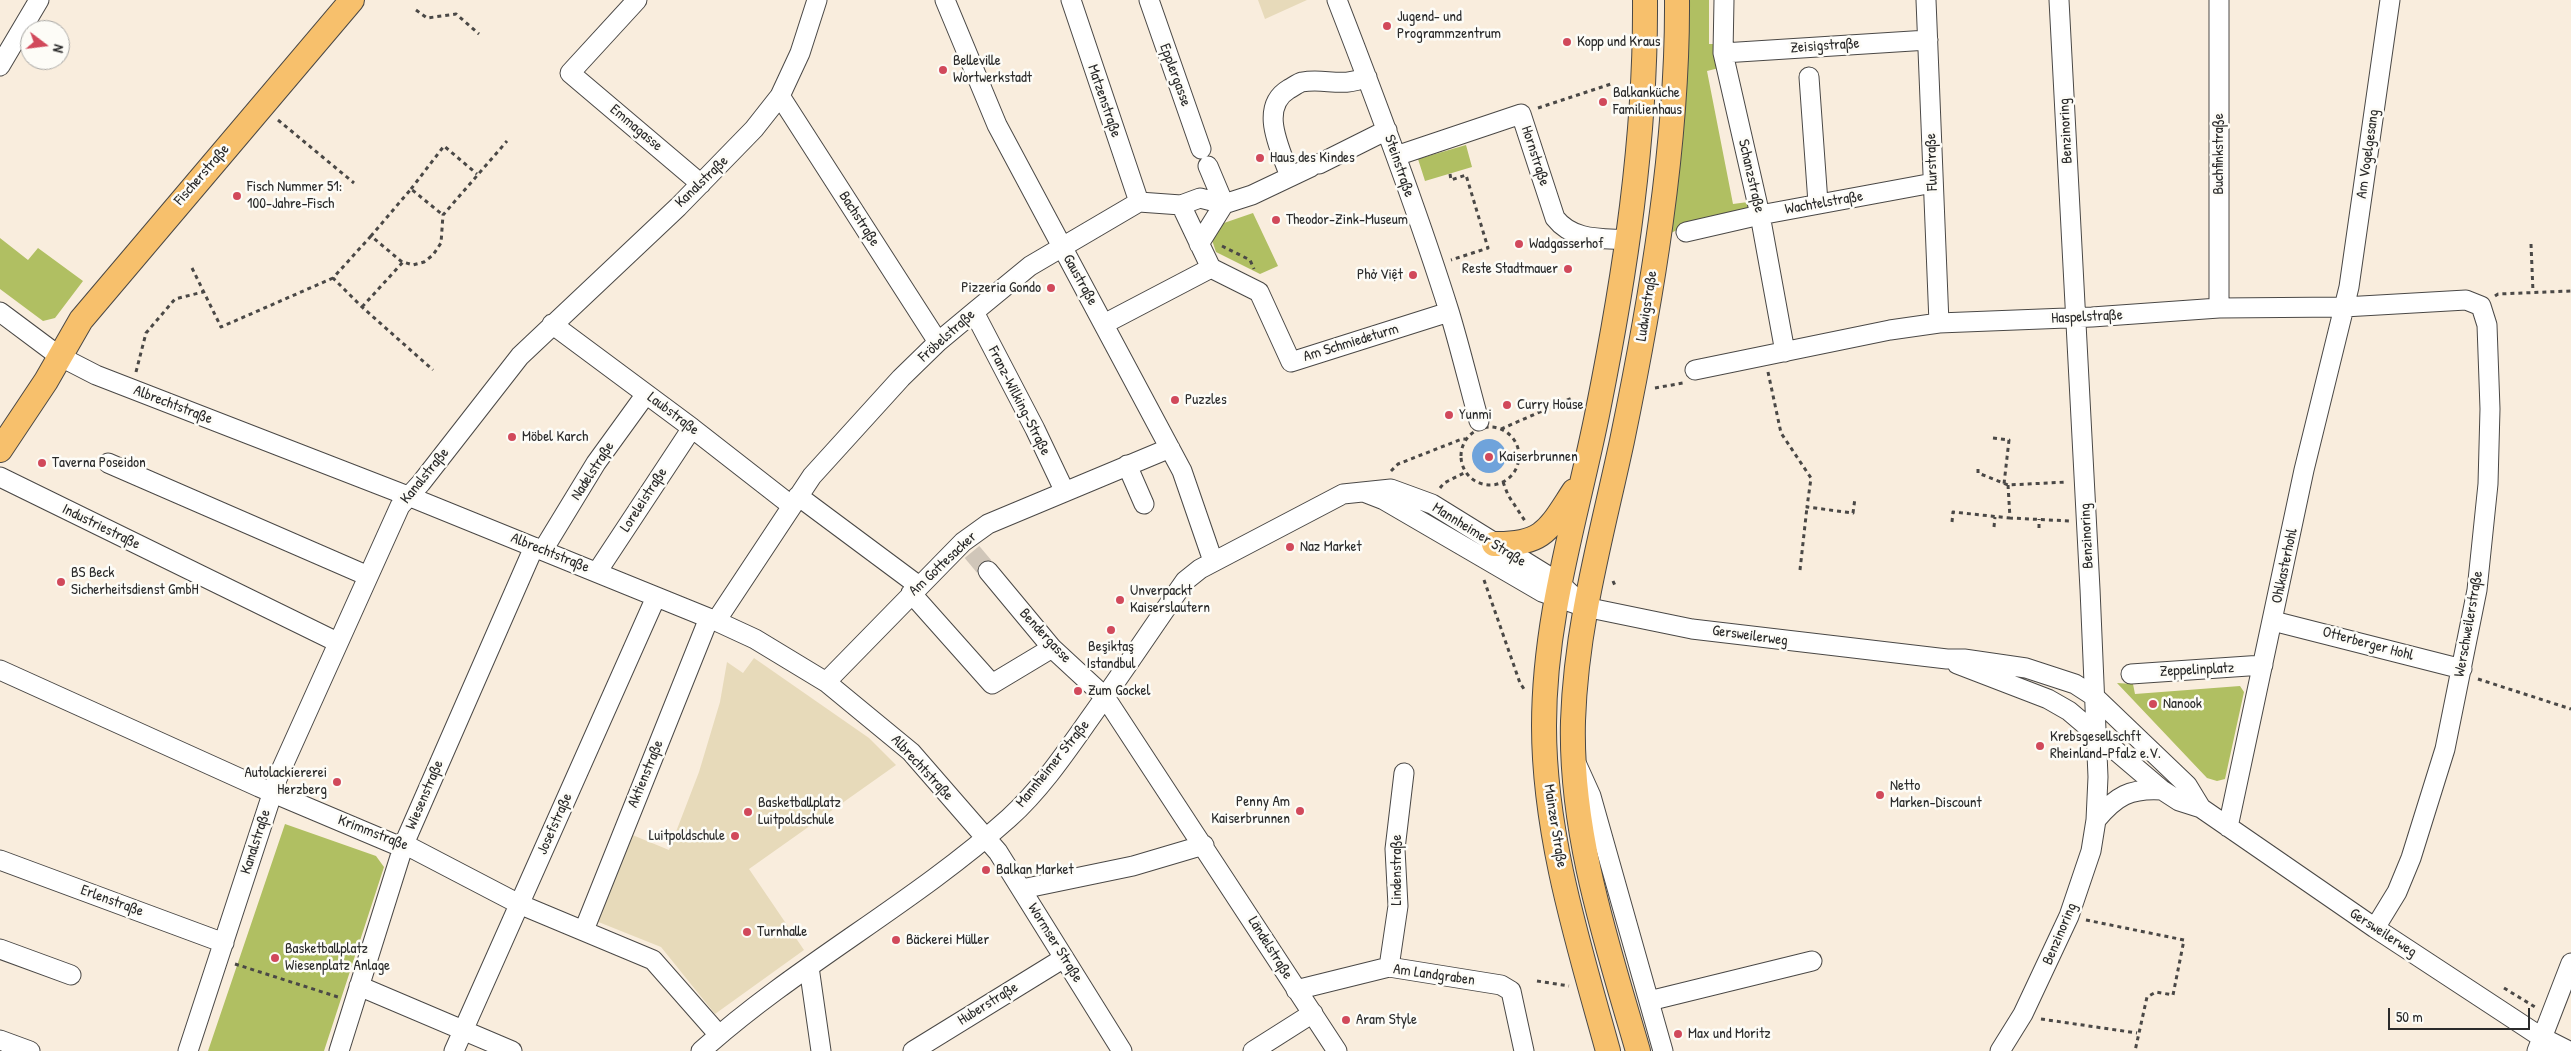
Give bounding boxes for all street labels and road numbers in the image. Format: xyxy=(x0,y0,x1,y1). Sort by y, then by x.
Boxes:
street label: Zeisigstraße xyxy=(1790,35,1860,57)
street label: Epplergasse xyxy=(1155,41,1195,109)
street label: Matzenstraße xyxy=(1083,62,1125,140)
street label: Benzinoring xyxy=(2055,98,2077,164)
street label: Emmagasse xyxy=(606,101,666,155)
street label: Am Vogelgesang xyxy=(2353,108,2383,200)
street label: Buchfinkstraße xyxy=(2210,113,2228,195)
street label: Hornstraße xyxy=(1517,124,1553,188)
street label: Steinstraße xyxy=(1380,133,1418,199)
street label: Flurstraße xyxy=(1922,133,1942,191)
street label: Schanzstraße xyxy=(1734,138,1768,214)
street label: Fischerstraße xyxy=(171,141,233,209)
street label: Kanalstraße xyxy=(672,152,732,212)
street label: Wachtelstraße xyxy=(1784,187,1864,219)
street label: Bachstraße xyxy=(835,188,883,250)
street label: Gaustraße xyxy=(1059,251,1101,309)
street label: Ludwigstraße xyxy=(1633,270,1661,342)
street label: Fröbelstraße xyxy=(915,306,979,366)
street label: Haspelstraße xyxy=(2051,306,2123,328)
street label: Am Schmiedeturm xyxy=(1301,320,1401,366)
street label: Franz-Wilking-Straße xyxy=(984,344,1054,458)
street label: Albrechtstraße xyxy=(131,382,215,428)
street label: Laubstraße xyxy=(644,389,702,439)
street label: Nadelstraße xyxy=(567,438,619,504)
street label: Kanalstraße xyxy=(397,444,453,508)
street label: Loreleistraße xyxy=(617,464,671,536)
street label: Mannheimer Straße xyxy=(1429,499,1529,571)
street label: Industriestraße xyxy=(59,500,143,554)
street label: Benzinoring xyxy=(2076,503,2098,569)
street label: Ohlkasterhohl xyxy=(2268,527,2302,605)
street label: Am Gottesacker xyxy=(905,528,981,600)
street label: Albrechtstraße xyxy=(508,529,592,577)
street label: Werschweilerstraße xyxy=(2451,570,2487,678)
street label: Bendergasse xyxy=(1015,605,1075,667)
street label: Gersweilerweg xyxy=(1711,622,1789,650)
street label: Otterberger Hohl xyxy=(2320,623,2416,665)
street label: Zeppelinplatz xyxy=(2159,659,2235,681)
street label: Mannheimer Straße xyxy=(1012,717,1094,811)
street label: Albrechtstraße xyxy=(887,732,957,804)
street label: Aktienstraße xyxy=(624,738,668,810)
street label: Wiesenstraße xyxy=(402,758,448,832)
street label: Mainzer Straße xyxy=(1540,783,1570,869)
street label: Josefstraße xyxy=(534,791,576,857)
street label: Kanalstraße xyxy=(237,807,275,877)
street label: Krimmstraße xyxy=(335,811,411,855)
street label: Lindenstraße xyxy=(1388,835,1406,905)
street label: Erlenstraße xyxy=(78,881,146,921)
street label: Wormser Straße xyxy=(1024,900,1086,986)
street label: Benzinoring xyxy=(2039,900,2081,968)
street label: Gersweilerweg xyxy=(2346,905,2420,961)
street label: Ländelstraße xyxy=(1244,913,1296,983)
street label: Am Landgraben xyxy=(1392,960,1476,990)
street label: Huberstraße xyxy=(955,978,1021,1030)

